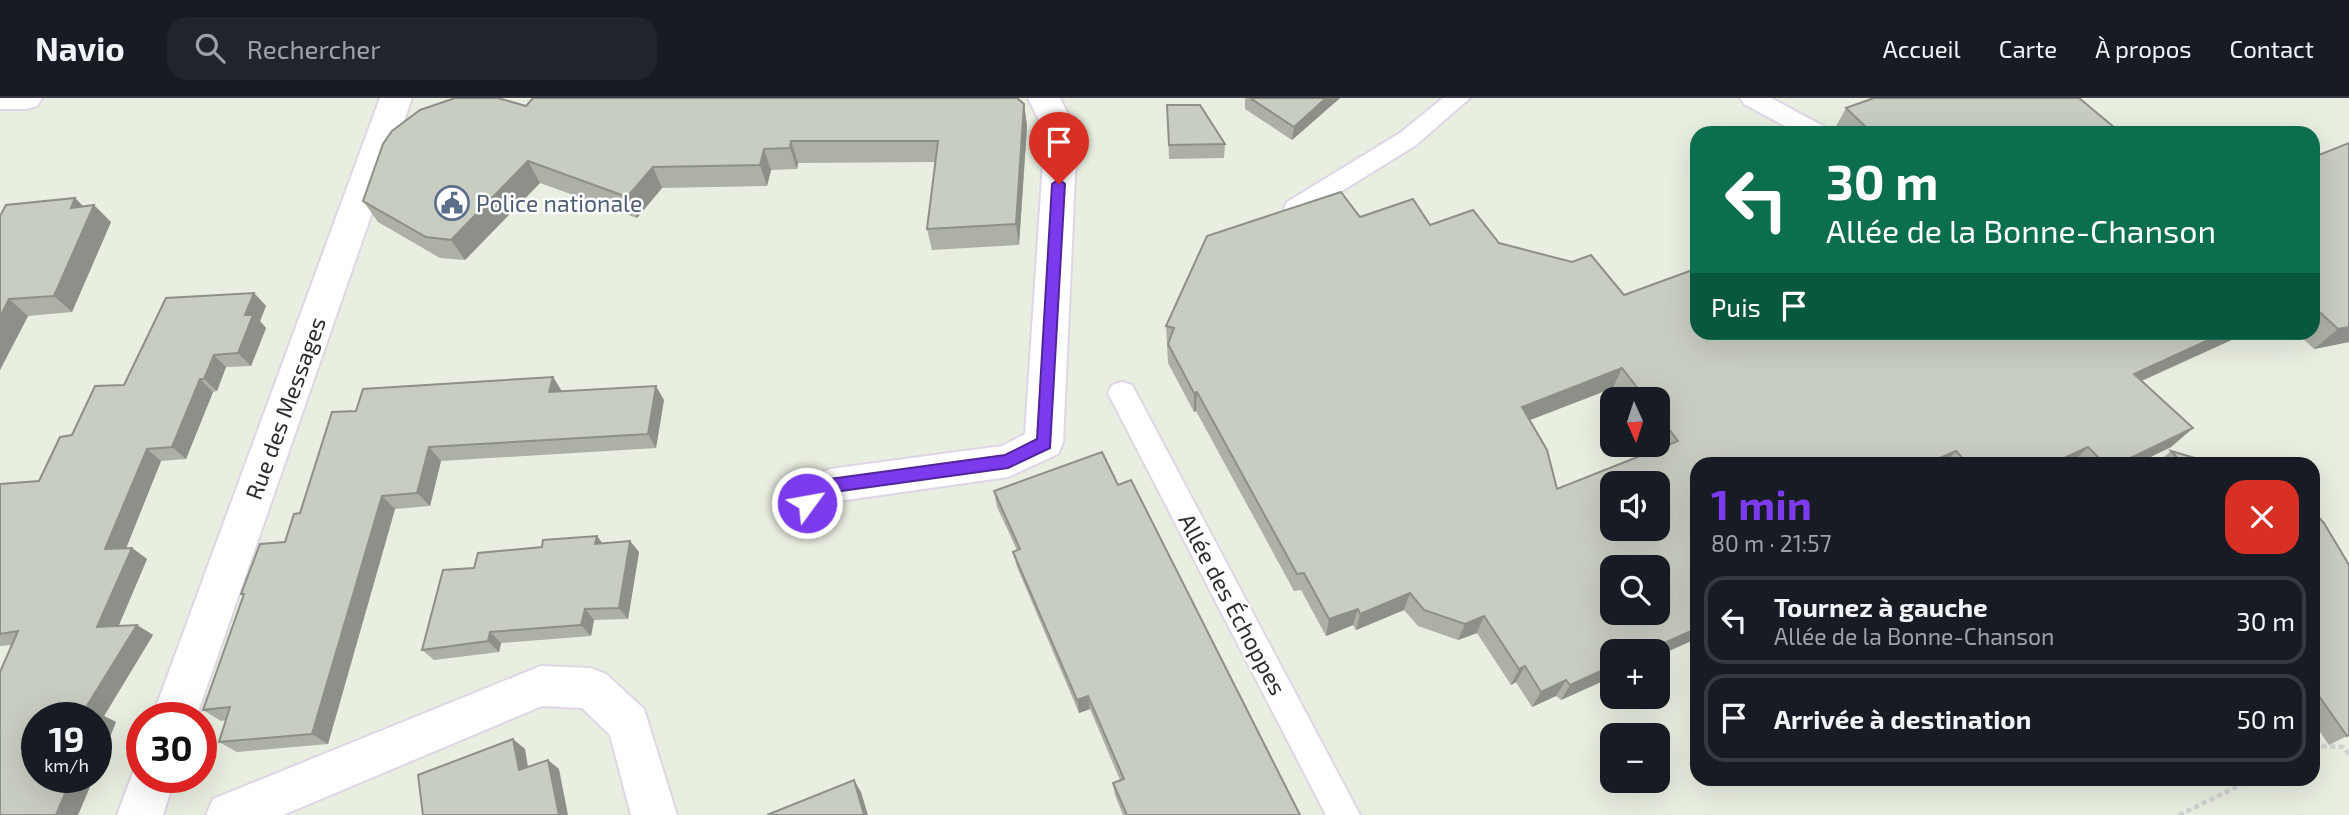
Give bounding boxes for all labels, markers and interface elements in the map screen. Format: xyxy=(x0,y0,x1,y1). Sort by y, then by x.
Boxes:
search box xyxy=(167,17,657,80)
text: Navio xyxy=(35,28,125,68)
icon: search xyxy=(191,29,229,67)
text: Rechercher xyxy=(247,33,381,64)
text: Accueil xyxy=(1883,34,1961,63)
text: Carte xyxy=(1999,34,2057,63)
text: À propos xyxy=(2095,34,2192,63)
text: Contact xyxy=(2230,34,2314,63)
pin xyxy=(1029,112,1089,184)
icon: arrive xyxy=(1040,123,1078,161)
text: 30 m xyxy=(1826,151,1938,210)
icon: left xyxy=(1711,154,1802,245)
public building icon: Police nationale xyxy=(433,184,471,222)
place label: Police nationale xyxy=(476,189,642,217)
text: Allée de la Bonne-Chanson xyxy=(1826,211,2216,249)
icon: arrive xyxy=(1775,287,1813,325)
text: Puis xyxy=(1711,291,1761,322)
street label: Rue des Messages xyxy=(239,313,331,503)
north arrow xyxy=(1600,387,1670,457)
map controls xyxy=(1600,387,1670,793)
position arrow xyxy=(770,466,844,540)
button: sound xyxy=(1600,471,1670,541)
text: 1 min xyxy=(1711,478,1812,528)
button: close xyxy=(2225,480,2299,554)
street label: Allée des Échoppes xyxy=(1173,509,1293,699)
text: 80 m · 21:57 xyxy=(1711,529,1831,557)
button: search xyxy=(1600,555,1670,625)
text: Tournez à gauche xyxy=(1774,591,1988,622)
icon: left xyxy=(1715,601,1753,639)
text: 30 m xyxy=(2236,605,2295,636)
text: Allée de la Bonne-Chanson xyxy=(1774,622,2054,650)
button: + xyxy=(1600,639,1670,709)
icon: arrive xyxy=(1715,699,1753,737)
speed limit sign: 30 xyxy=(126,702,217,793)
text: Arrivée à destination xyxy=(1774,703,2031,734)
text: 50 m xyxy=(2237,703,2295,734)
text: 19 xyxy=(49,717,84,759)
button: − xyxy=(1600,723,1670,793)
text: km/h xyxy=(44,754,89,776)

